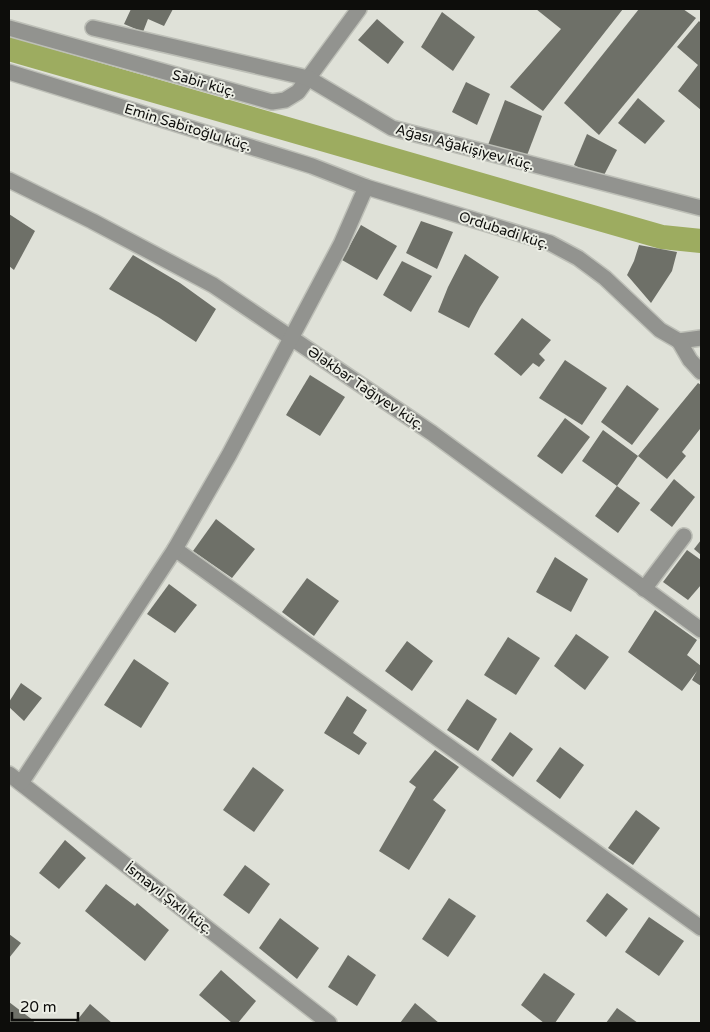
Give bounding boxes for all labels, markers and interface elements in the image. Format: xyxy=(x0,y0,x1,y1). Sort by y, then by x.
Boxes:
street label: Sabir küç. xyxy=(170,66,237,101)
street label: Emin Sabitoğlu küç. xyxy=(122,100,253,155)
street label: Ağası Ağakişiyev küç. xyxy=(394,121,536,174)
street label: Ordubadi küç. xyxy=(457,208,551,253)
street label: Ələkbər Tağıyev küç. xyxy=(304,343,427,434)
street label: İsmayıl Şıxlı küç. xyxy=(121,859,216,938)
scale bar xyxy=(12,990,79,1022)
text: 20 m xyxy=(20,998,57,1016)

